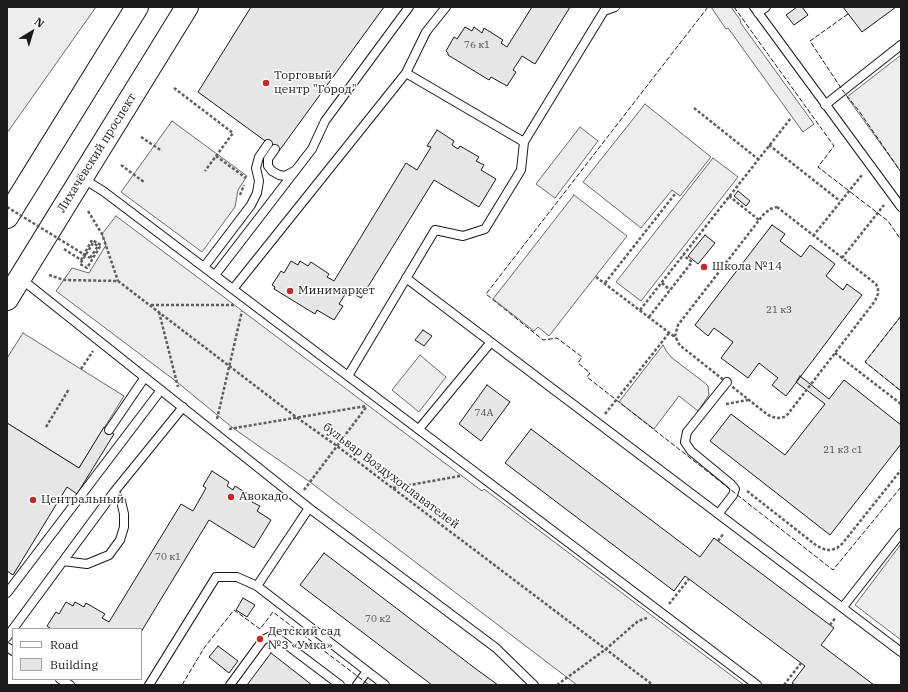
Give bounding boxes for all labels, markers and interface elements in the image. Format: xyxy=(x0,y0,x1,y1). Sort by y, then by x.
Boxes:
north arrow xyxy=(12,12,52,52)
text: N xyxy=(32,14,47,31)
house number: 76 к1 xyxy=(464,39,490,51)
place label: Торговый центр "Город" xyxy=(274,69,357,97)
marker: Торговый центр "Город" xyxy=(261,78,271,88)
street label: Лихачёвский проспект xyxy=(54,91,140,215)
place label: Школа №14 xyxy=(712,260,782,274)
marker: Школа №14 xyxy=(699,262,709,272)
place label: Минимаркет xyxy=(298,284,375,298)
marker: Минимаркет xyxy=(285,286,295,296)
house number: 21 к3 xyxy=(766,304,792,316)
house number: 74А xyxy=(475,407,493,419)
street label: бульвар Воздухоплавателей xyxy=(320,420,462,532)
house number: 21 к3 с1 xyxy=(823,444,863,456)
place label: Авокадо xyxy=(239,490,288,504)
marker: Авокадо xyxy=(226,492,236,502)
place label: Центральный xyxy=(41,493,124,507)
marker: Центральный xyxy=(28,495,38,505)
house number: 70 к1 xyxy=(155,551,181,563)
house number: 70 к2 xyxy=(365,613,391,625)
place label: Детский сад №3 «Умка» xyxy=(268,625,341,653)
legend xyxy=(12,628,142,680)
marker: Детский сад №3 «Умка» xyxy=(255,634,265,644)
text: Road xyxy=(50,637,79,652)
text: Building xyxy=(50,657,98,672)

